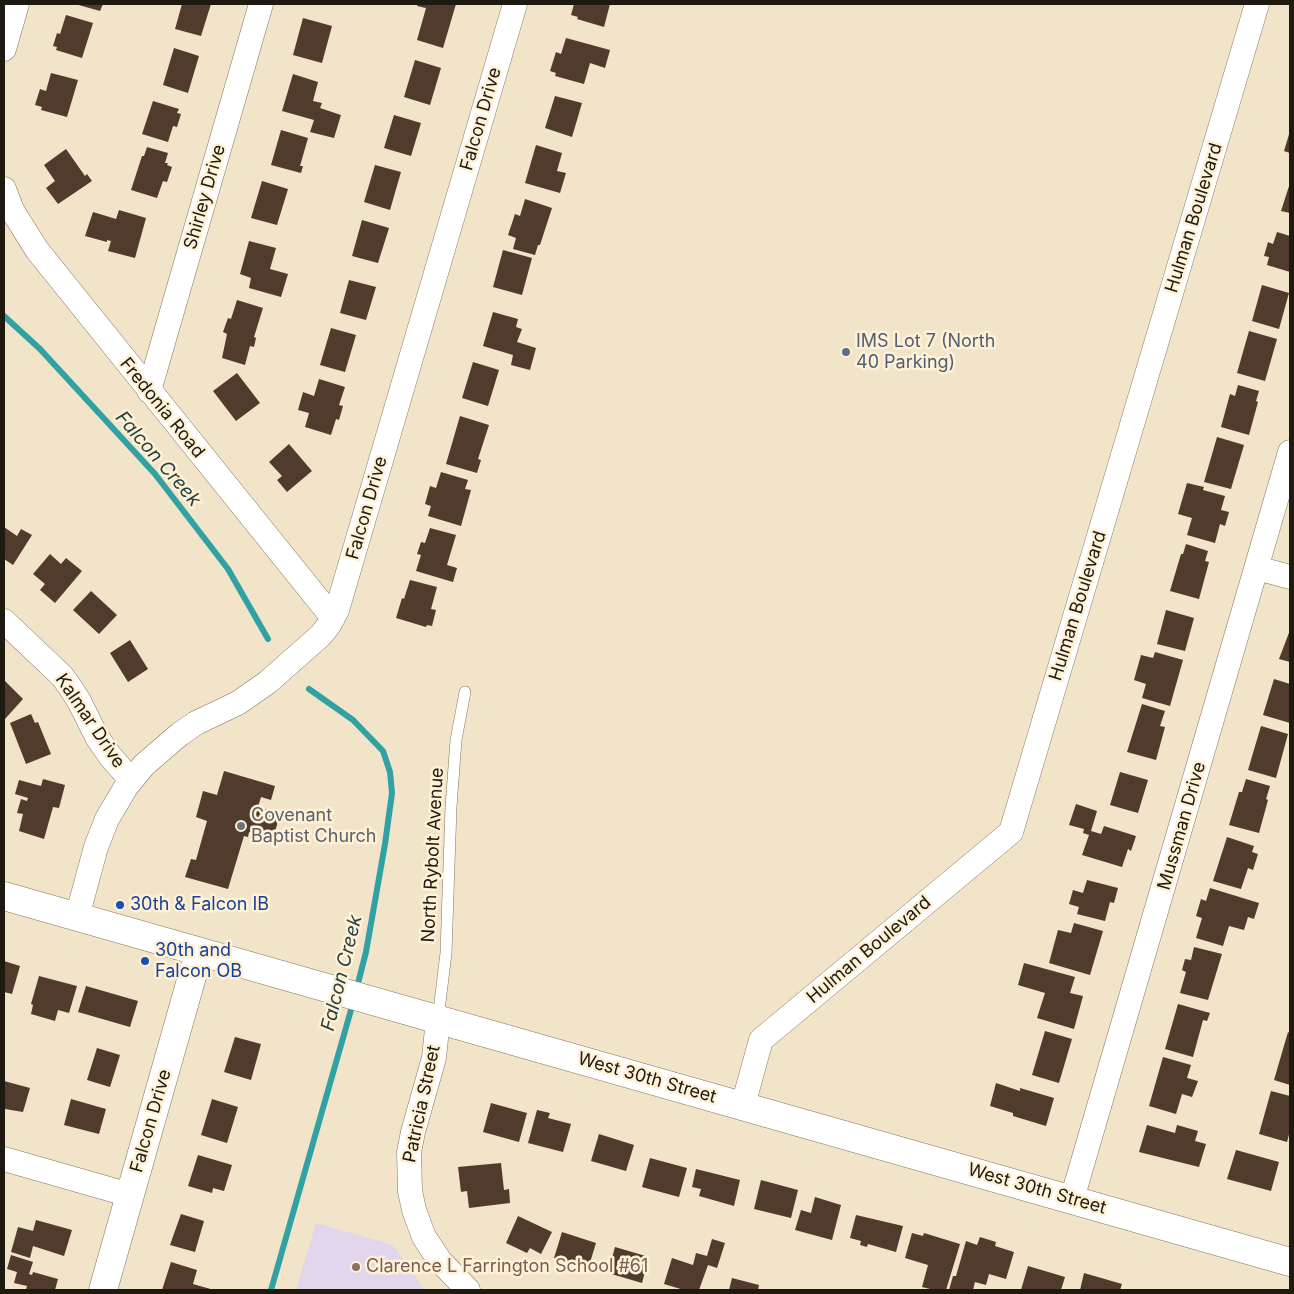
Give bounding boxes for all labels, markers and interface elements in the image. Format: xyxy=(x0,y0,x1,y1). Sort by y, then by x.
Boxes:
street label: Falcon Drive xyxy=(456,65,506,173)
street label: Hulman Boulevard xyxy=(1161,141,1227,295)
street label: Shirley Drive xyxy=(180,142,230,252)
place label: IMS Lot 7 (North 40 Parking) xyxy=(856,331,995,374)
marker: IMS Lot 7 (North 40 Parking) xyxy=(840,346,852,358)
street label: Fredonia Road xyxy=(115,354,209,462)
water label: Falcon Creek xyxy=(110,407,206,511)
street label: Falcon Drive xyxy=(342,454,392,562)
street label: Hulman Boulevard xyxy=(1045,529,1111,683)
street label: Kalmar Drive xyxy=(51,670,129,772)
street label: Mussman Drive xyxy=(1153,760,1211,892)
street label: North Rybolt Avenue xyxy=(418,767,448,943)
place label: Covenant Baptist Church xyxy=(251,805,376,848)
marker: Covenant Baptist Church xyxy=(235,820,247,832)
street label: Hulman Boulevard xyxy=(803,892,935,1008)
place label: 30th & Falcon IB xyxy=(130,894,269,916)
marker: 30th & Falcon IB xyxy=(114,899,126,911)
water label: Falcon Creek xyxy=(317,913,367,1033)
place label: 30th and Falcon OB xyxy=(155,940,242,982)
marker: 30th and Falcon OB xyxy=(139,955,151,967)
street label: Patricia Street xyxy=(399,1043,445,1165)
street label: West 30th Street xyxy=(575,1048,719,1108)
street label: Falcon Drive xyxy=(126,1067,176,1175)
street label: West 30th Street xyxy=(965,1159,1109,1219)
place label: Clarence L Farrington School #61 xyxy=(366,1256,648,1278)
marker: Clarence L Farrington School #61 xyxy=(350,1261,362,1273)

